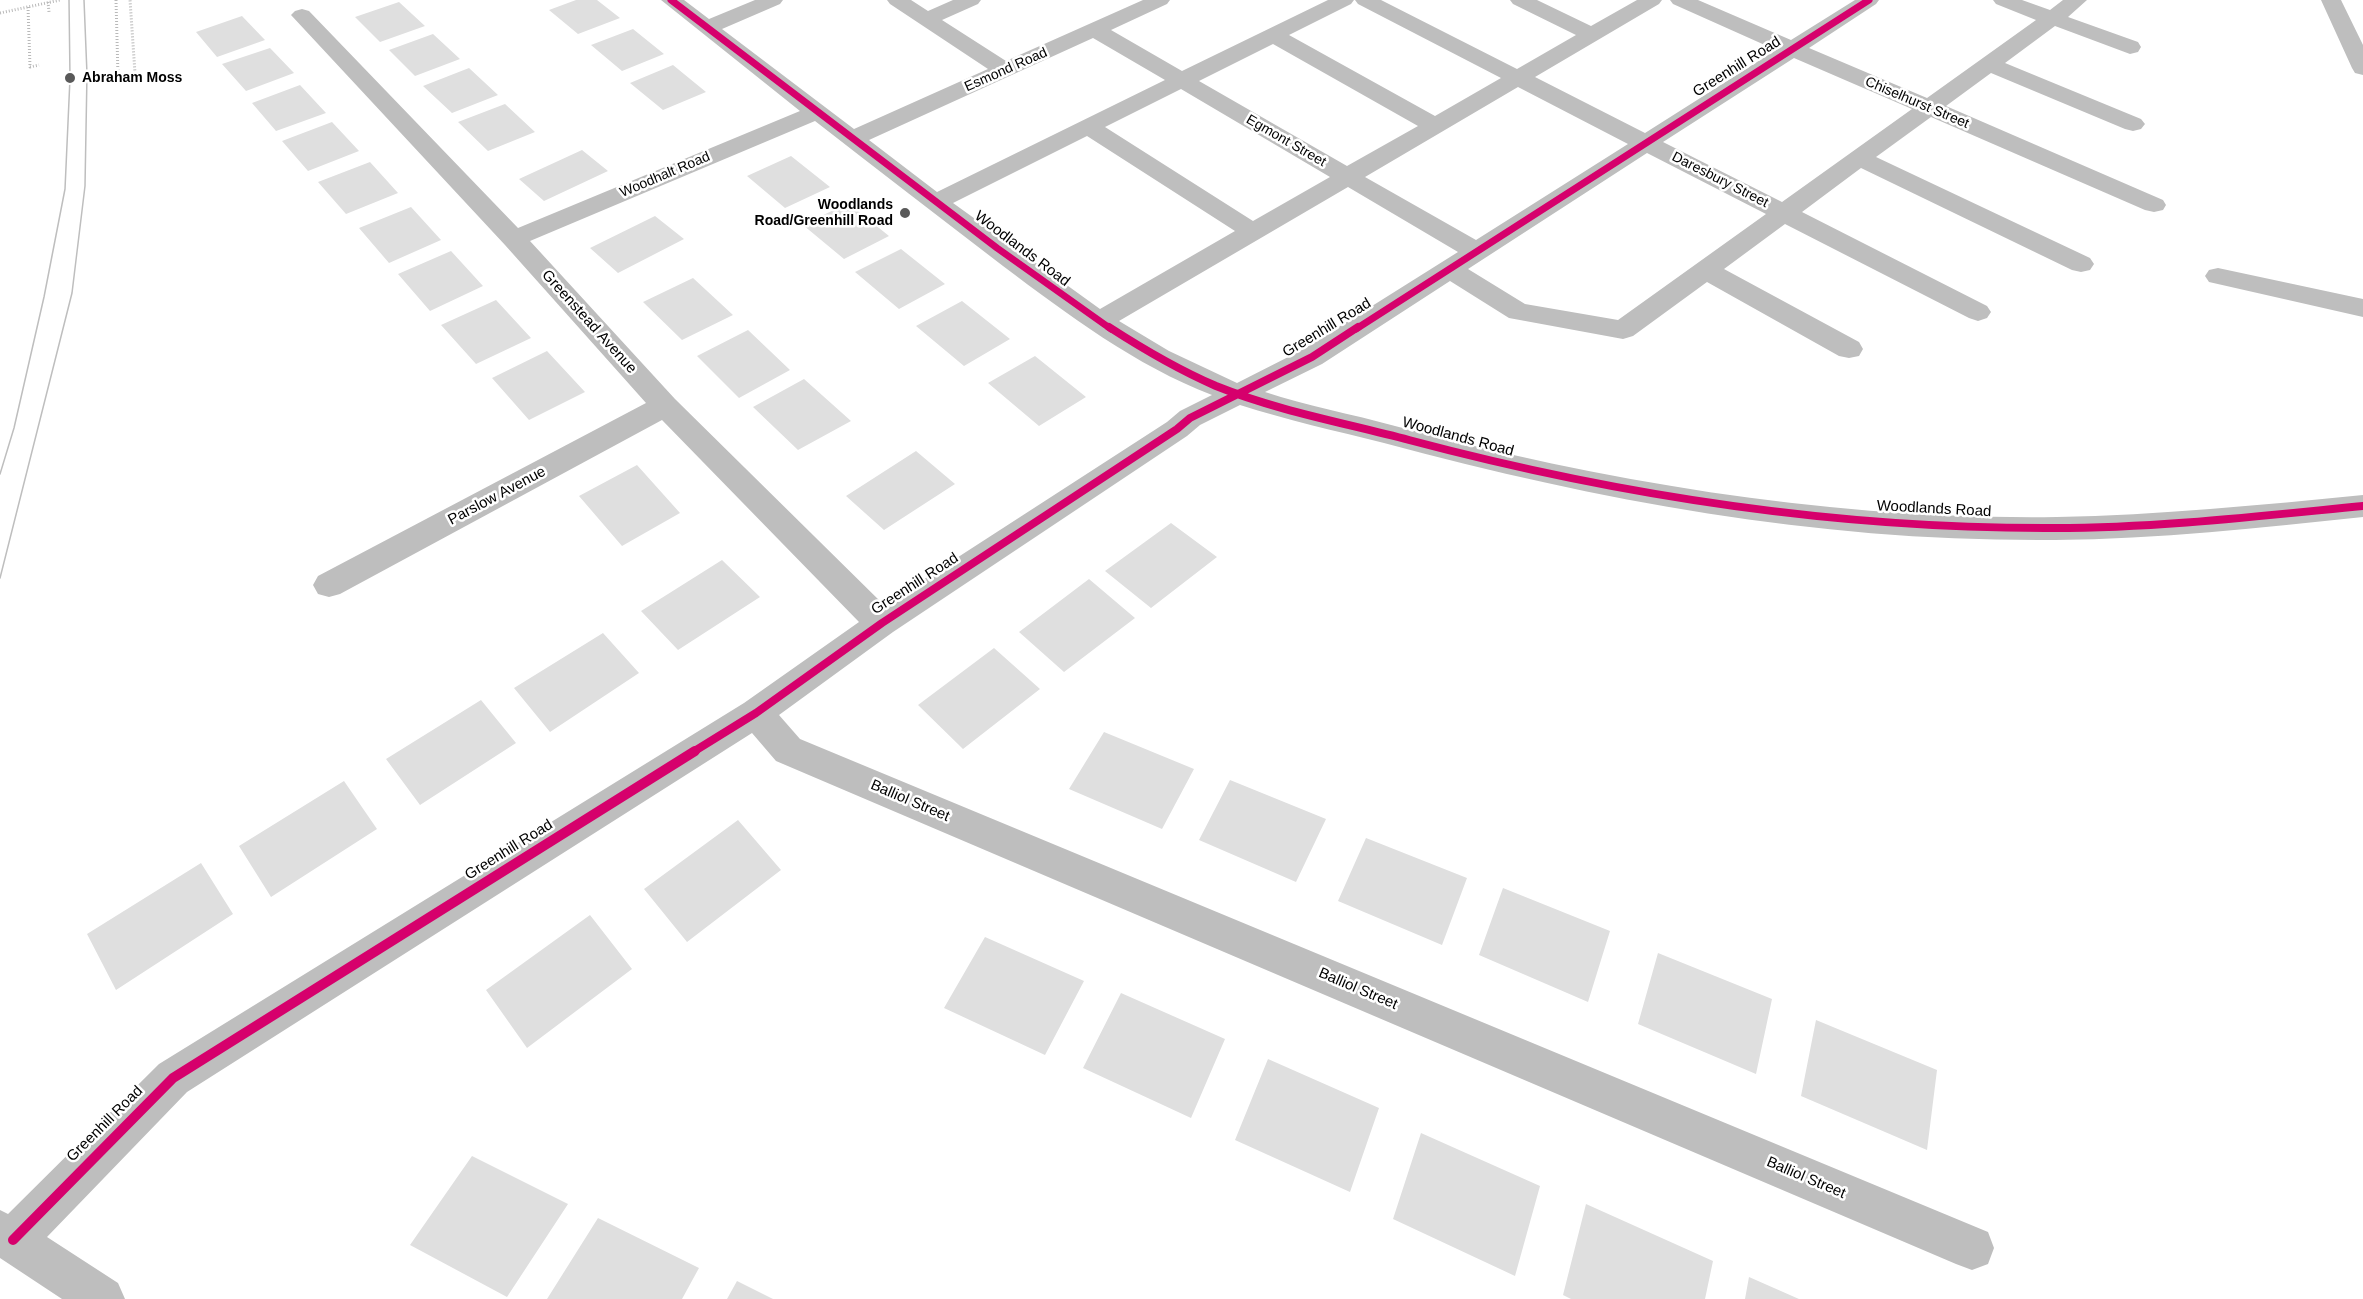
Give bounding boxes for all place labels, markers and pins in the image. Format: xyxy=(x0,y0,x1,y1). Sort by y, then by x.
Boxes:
place label: Abraham Moss xyxy=(82,70,182,86)
marker: Abraham Moss xyxy=(63,71,77,85)
place label: Woodlands Road/Greenhill Road xyxy=(755,197,893,230)
marker: Woodlands Road/Greenhill Road xyxy=(898,206,912,220)

